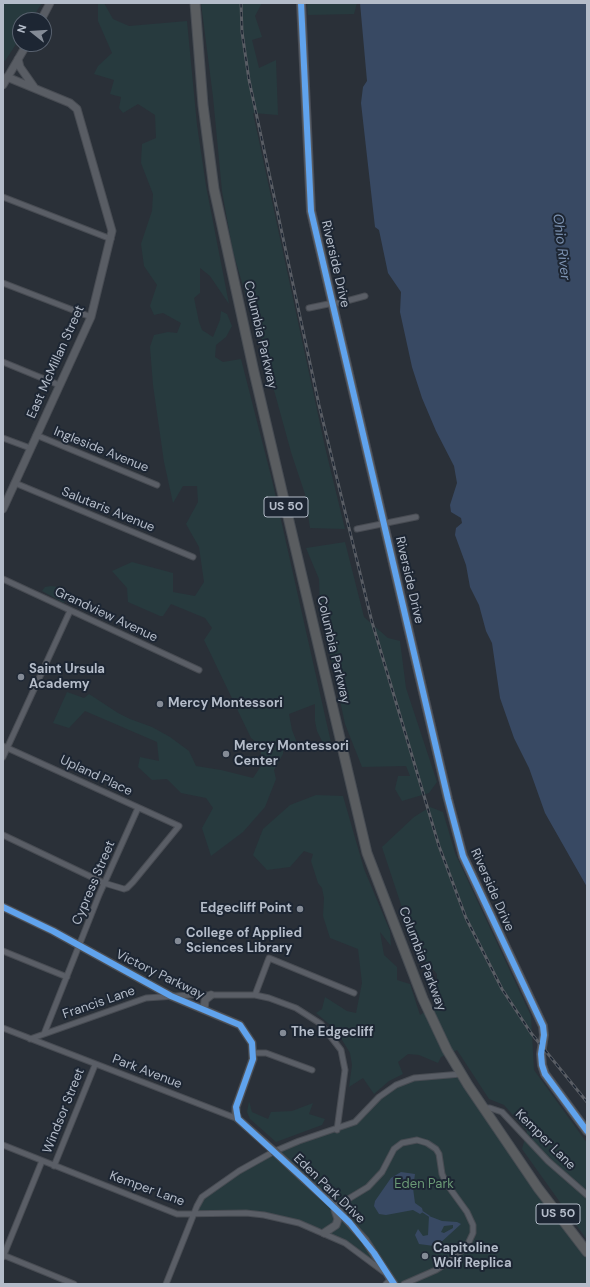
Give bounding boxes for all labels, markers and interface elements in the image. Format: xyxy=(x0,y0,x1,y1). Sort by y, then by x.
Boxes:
north arrow xyxy=(12,12,52,52)
text: N xyxy=(14,23,29,35)
water label: Ohio River xyxy=(549,213,573,281)
street label: Riverside Drive xyxy=(317,219,353,309)
street label: Columbia Parkway xyxy=(240,280,280,390)
street label: East McMillan Street xyxy=(24,303,88,421)
street label: Ingleside Avenue xyxy=(51,424,151,476)
street label: Salutaris Avenue xyxy=(59,484,157,536)
road number: US 50 xyxy=(264,497,308,517)
street label: Riverside Drive xyxy=(391,535,427,625)
street label: Grandview Avenue xyxy=(52,584,160,646)
street label: Columbia Parkway xyxy=(313,595,353,705)
place label: Saint Ursula Academy xyxy=(29,662,105,693)
marker: Saint Ursula Academy xyxy=(16,672,26,682)
place label: Mercy Montessori xyxy=(168,696,283,712)
marker: Mercy Montessori xyxy=(155,699,165,709)
place label: Mercy Montessori Center xyxy=(234,739,349,770)
marker: Mercy Montessori Center xyxy=(221,749,231,759)
street label: Upland Place xyxy=(57,752,135,800)
street label: Cypress Street xyxy=(69,839,119,927)
street label: Riverside Drive xyxy=(467,846,517,934)
place label: Edgecliff Point xyxy=(200,901,292,917)
marker: Edgecliff Point xyxy=(295,904,305,914)
street label: Columbia Parkway xyxy=(395,905,449,1013)
place label: College of Applied Sciences Library xyxy=(186,926,302,957)
marker: College of Applied Sciences Library xyxy=(173,936,183,946)
street label: Victory Parkway xyxy=(113,947,207,1003)
street label: Francis Lane xyxy=(61,983,137,1023)
place label: The Edgecliff xyxy=(291,1025,374,1041)
marker: The Edgecliff xyxy=(278,1028,288,1038)
street label: Park Avenue xyxy=(110,1052,184,1092)
street label: Windsor Street xyxy=(40,1066,88,1156)
street label: Kemper Lane xyxy=(512,1107,578,1173)
street label: Eden Park Drive xyxy=(290,1151,368,1227)
street label: Kemper Lane xyxy=(107,1168,187,1210)
park label: Eden Park xyxy=(394,1177,454,1193)
road number: US 50 xyxy=(536,1204,580,1224)
place label: Capitoline Wolf Replica xyxy=(433,1241,512,1272)
marker: Capitoline Wolf Replica xyxy=(420,1251,430,1261)

